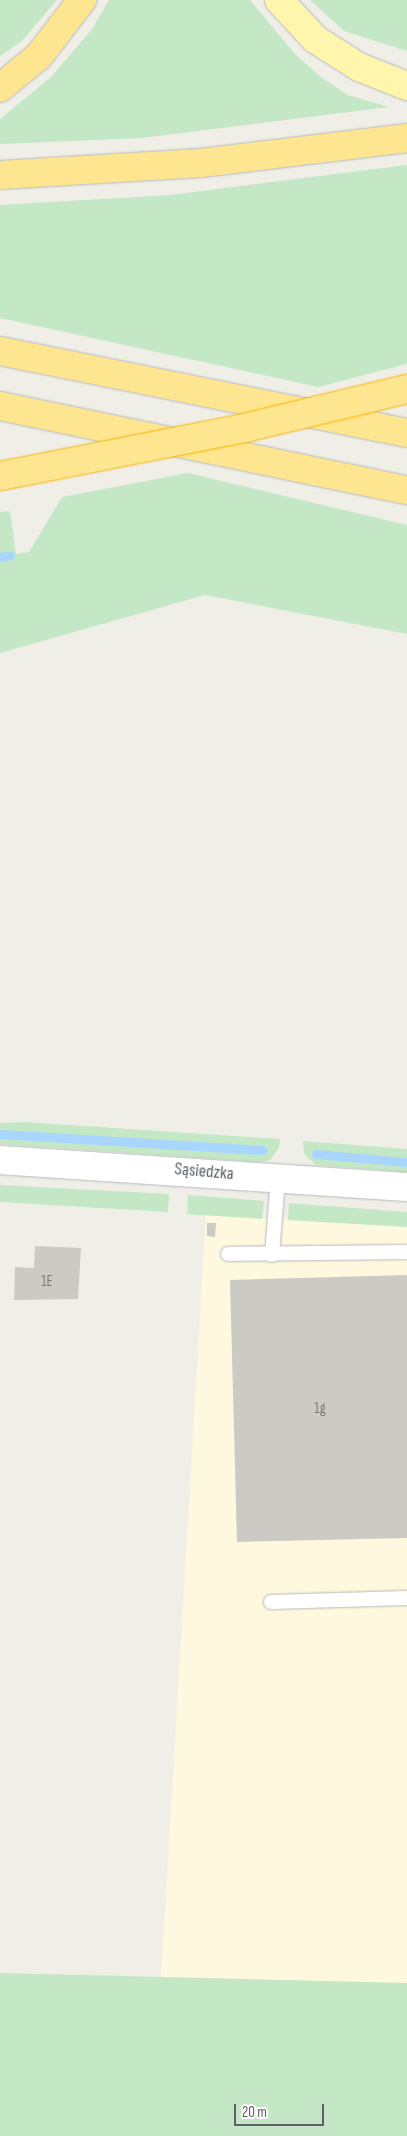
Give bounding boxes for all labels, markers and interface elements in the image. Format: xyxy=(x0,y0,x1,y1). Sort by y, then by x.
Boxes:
street label: Sąsiedzka xyxy=(173,1159,235,1185)
house number: 1E xyxy=(41,1273,53,1291)
house number: 1g xyxy=(314,1400,326,1418)
scale bar xyxy=(237,2094,327,2126)
text: 20 m xyxy=(242,2103,267,2122)

